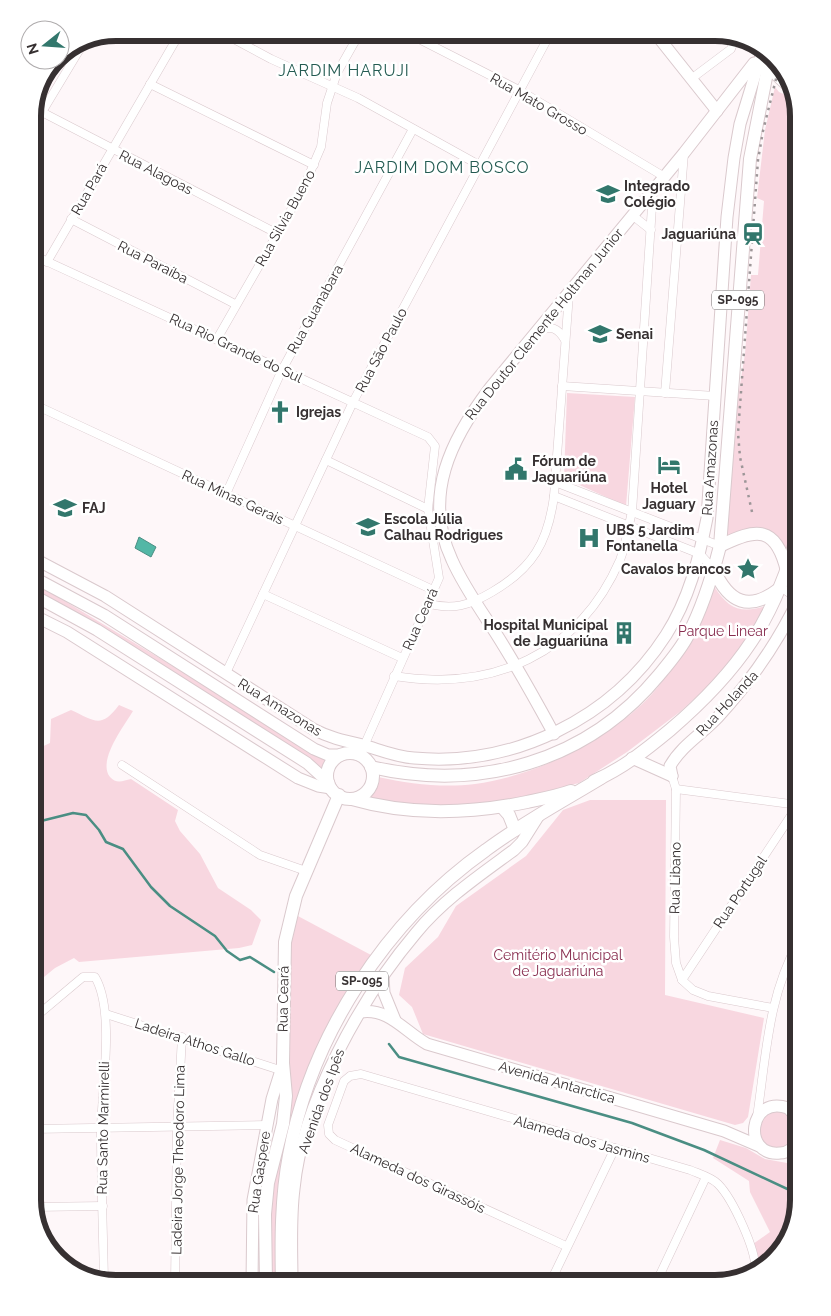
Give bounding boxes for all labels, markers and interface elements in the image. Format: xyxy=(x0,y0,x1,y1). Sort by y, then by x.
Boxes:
north arrow xyxy=(20,20,70,70)
text: N xyxy=(23,41,42,56)
district label: JARDIM HARUJI xyxy=(278,61,410,80)
street label: Rua Mato Grosso xyxy=(487,70,591,138)
street label: Rua Alagoas xyxy=(117,147,196,197)
district label: JARDIM DOM BOSCO xyxy=(354,158,530,177)
street label: Rua Pará xyxy=(68,160,110,218)
street label: Rua Silvia Bueno xyxy=(252,167,318,269)
place label: Integrado Colégio xyxy=(624,178,690,210)
school or university icon: Integrado Colégio xyxy=(595,181,621,207)
station icon: Jaguariúna xyxy=(740,221,766,247)
street label: Rua Doutor Clemente Holtman Junior xyxy=(462,225,626,423)
place label: Jaguariúna xyxy=(662,226,736,242)
street label: Rua Paraíba xyxy=(115,237,191,287)
street label: Rua Guanabara xyxy=(284,262,346,356)
road number: SP-095 xyxy=(712,290,764,310)
street label: Rua São Paulo xyxy=(352,305,410,395)
street label: Rua Rio Grande do Sul xyxy=(167,310,305,386)
school or university icon: Senai xyxy=(587,321,613,347)
place label: Senai xyxy=(616,326,653,342)
church icon: Igrejas xyxy=(267,399,293,425)
place label: Igrejas xyxy=(296,404,341,420)
street label: Rua Amazonas xyxy=(699,419,721,516)
hotel icon: Hotel Jaguary xyxy=(656,452,682,478)
place label: Fórum de Jaguariúna xyxy=(532,453,606,485)
public building icon: Fórum de Jaguariúna xyxy=(503,456,529,482)
street label: Rua Minas Gerais xyxy=(180,466,287,528)
place label: Hotel Jaguary xyxy=(642,480,696,512)
school or university icon: FAJ xyxy=(52,495,78,521)
place label: FAJ xyxy=(82,500,106,516)
place label: Escola Júlia Calhau Rodrigues xyxy=(384,511,503,543)
school or university icon: Escola Júlia Calhau Rodrigues xyxy=(355,514,381,540)
place label: UBS 5 Jardim Fontanella xyxy=(606,522,694,554)
hospital icon: UBS 5 Jardim Fontanella xyxy=(576,525,602,551)
place icon: Cavalos brancos xyxy=(735,556,761,582)
place label: Cavalos brancos xyxy=(621,561,731,577)
street label: Rua Ceará xyxy=(399,585,441,653)
place label: Hospital Municipal de Jaguariúna xyxy=(483,617,609,649)
building icon: Hospital Municipal de Jaguariúna xyxy=(611,620,637,646)
park label: Parque Linear xyxy=(678,623,768,639)
street label: Rua Holanda xyxy=(693,667,761,739)
street label: Rua Amazonas xyxy=(235,675,325,739)
street label: Rua Libano xyxy=(666,842,684,914)
street label: Rua Portugal xyxy=(710,853,770,931)
park label: Cemitério Municipal de Jaguariúna xyxy=(493,947,623,979)
street label: Rua Ceará xyxy=(274,966,292,1032)
road number: SP-095 xyxy=(336,971,388,990)
street label: Ladeira Athos Gallo xyxy=(133,1015,257,1069)
street label: Avenida dos Ipês xyxy=(295,1046,347,1155)
street label: Avenida Antarctica xyxy=(497,1058,617,1106)
street label: Rua Santo Marmirelli xyxy=(94,1061,112,1195)
street label: Ladeira Jorge Theodoro Lima xyxy=(168,1065,188,1255)
street label: Alameda dos Jasmins xyxy=(512,1112,652,1166)
street label: Rua Gaspere xyxy=(245,1130,273,1214)
street label: Alameda dos Girassóis xyxy=(348,1140,488,1216)

